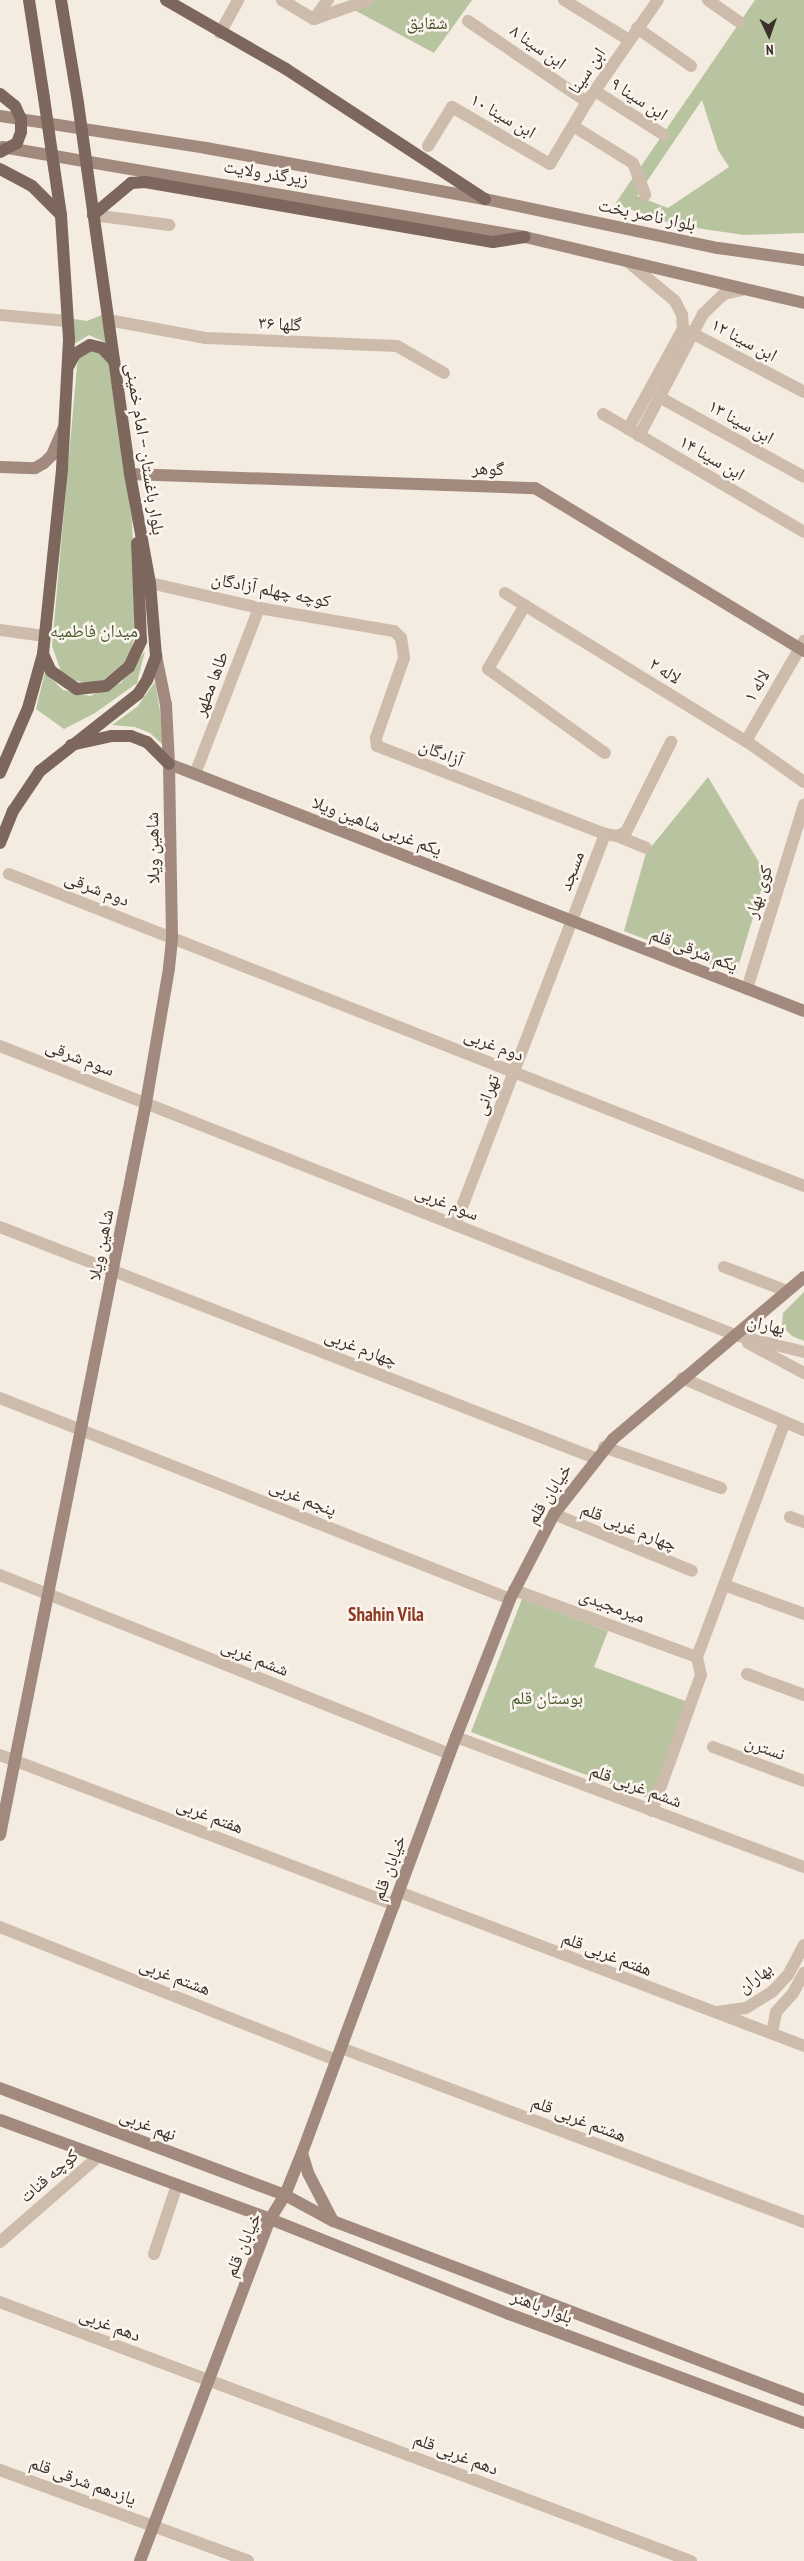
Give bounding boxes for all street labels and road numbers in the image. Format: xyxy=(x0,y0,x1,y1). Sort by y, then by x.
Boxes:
street label: ابن سینا ۸ xyxy=(506,20,570,74)
street label: ابن سینا xyxy=(564,44,610,98)
street label: ابن سینا ۹ xyxy=(606,73,672,125)
street label: ابن سینا ۱۰ xyxy=(467,89,539,143)
street label: زیرگذر ولایت xyxy=(222,156,310,190)
street label: بلوار ناصر بخت xyxy=(596,194,698,236)
street label: ۳۶ گلها xyxy=(258,312,302,336)
street label: ابن سینا ۱۲ xyxy=(707,314,781,366)
street label: بلوار باغستان -- امام خمینی xyxy=(121,361,169,537)
street label: ابن سینا ۱۳ xyxy=(704,395,778,449)
street label: ابن سینا ۱۴ xyxy=(676,431,748,485)
street label: گوهر xyxy=(471,458,505,480)
street label: کوچه چهلم آزادگان xyxy=(210,568,332,612)
street label: طاها مطهر xyxy=(189,649,233,719)
street label: لاله ۲ xyxy=(645,653,685,689)
street label: لاله ۱ xyxy=(739,666,775,706)
street label: آزادگان xyxy=(416,735,466,771)
street label: یکم غربی شاهین ویلا xyxy=(309,791,445,861)
street label: شاهین ویلا xyxy=(142,812,164,884)
street label: مسجد xyxy=(555,848,589,894)
street label: کوی بهار xyxy=(741,863,777,921)
street label: دوم شرقی xyxy=(62,867,132,911)
street label: یکم شرقی قلم xyxy=(647,923,741,977)
street label: دوم غربی xyxy=(461,1024,527,1066)
street label: سوم شرقی xyxy=(43,1035,117,1081)
street label: تهرانی xyxy=(469,1072,505,1118)
street label: سوم غربی xyxy=(412,1181,482,1225)
street label: شاهین ویلا xyxy=(84,1208,118,1282)
street label: بهاران xyxy=(745,1310,787,1340)
street label: چهارم غربی xyxy=(322,1324,400,1372)
street label: خیابان قلم xyxy=(521,1460,577,1528)
street label: پنجم غربی xyxy=(266,1475,340,1521)
street label: چهارم غربی قلم xyxy=(578,1498,680,1556)
street label: میرمجیدی xyxy=(576,1584,648,1628)
street label: ششم غربی xyxy=(218,1635,292,1681)
street label: نسترن xyxy=(742,1731,788,1765)
street label: ششم غربی قلم xyxy=(587,1759,685,1813)
street label: هفتم غربی xyxy=(174,1793,246,1839)
street label: خیابان قلم xyxy=(367,1832,411,1904)
street label: هفتم غربی قلم xyxy=(559,1927,655,1981)
street label: هشتم غربی xyxy=(136,1954,214,2000)
street label: بهاران xyxy=(733,1958,777,1998)
street label: هشتم غربی قلم xyxy=(529,2091,629,2147)
street label: نهم غربی xyxy=(117,2104,179,2146)
street label: کوچه قنات xyxy=(15,2145,83,2207)
street label: خیابان قلم xyxy=(220,2210,266,2280)
street label: بلوار باهنر xyxy=(508,2285,576,2329)
street label: دهم غربی xyxy=(76,2304,144,2346)
street label: دهم غربی قلم xyxy=(411,2428,501,2480)
street label: یازدهم شرقی قلم xyxy=(27,2452,139,2510)

